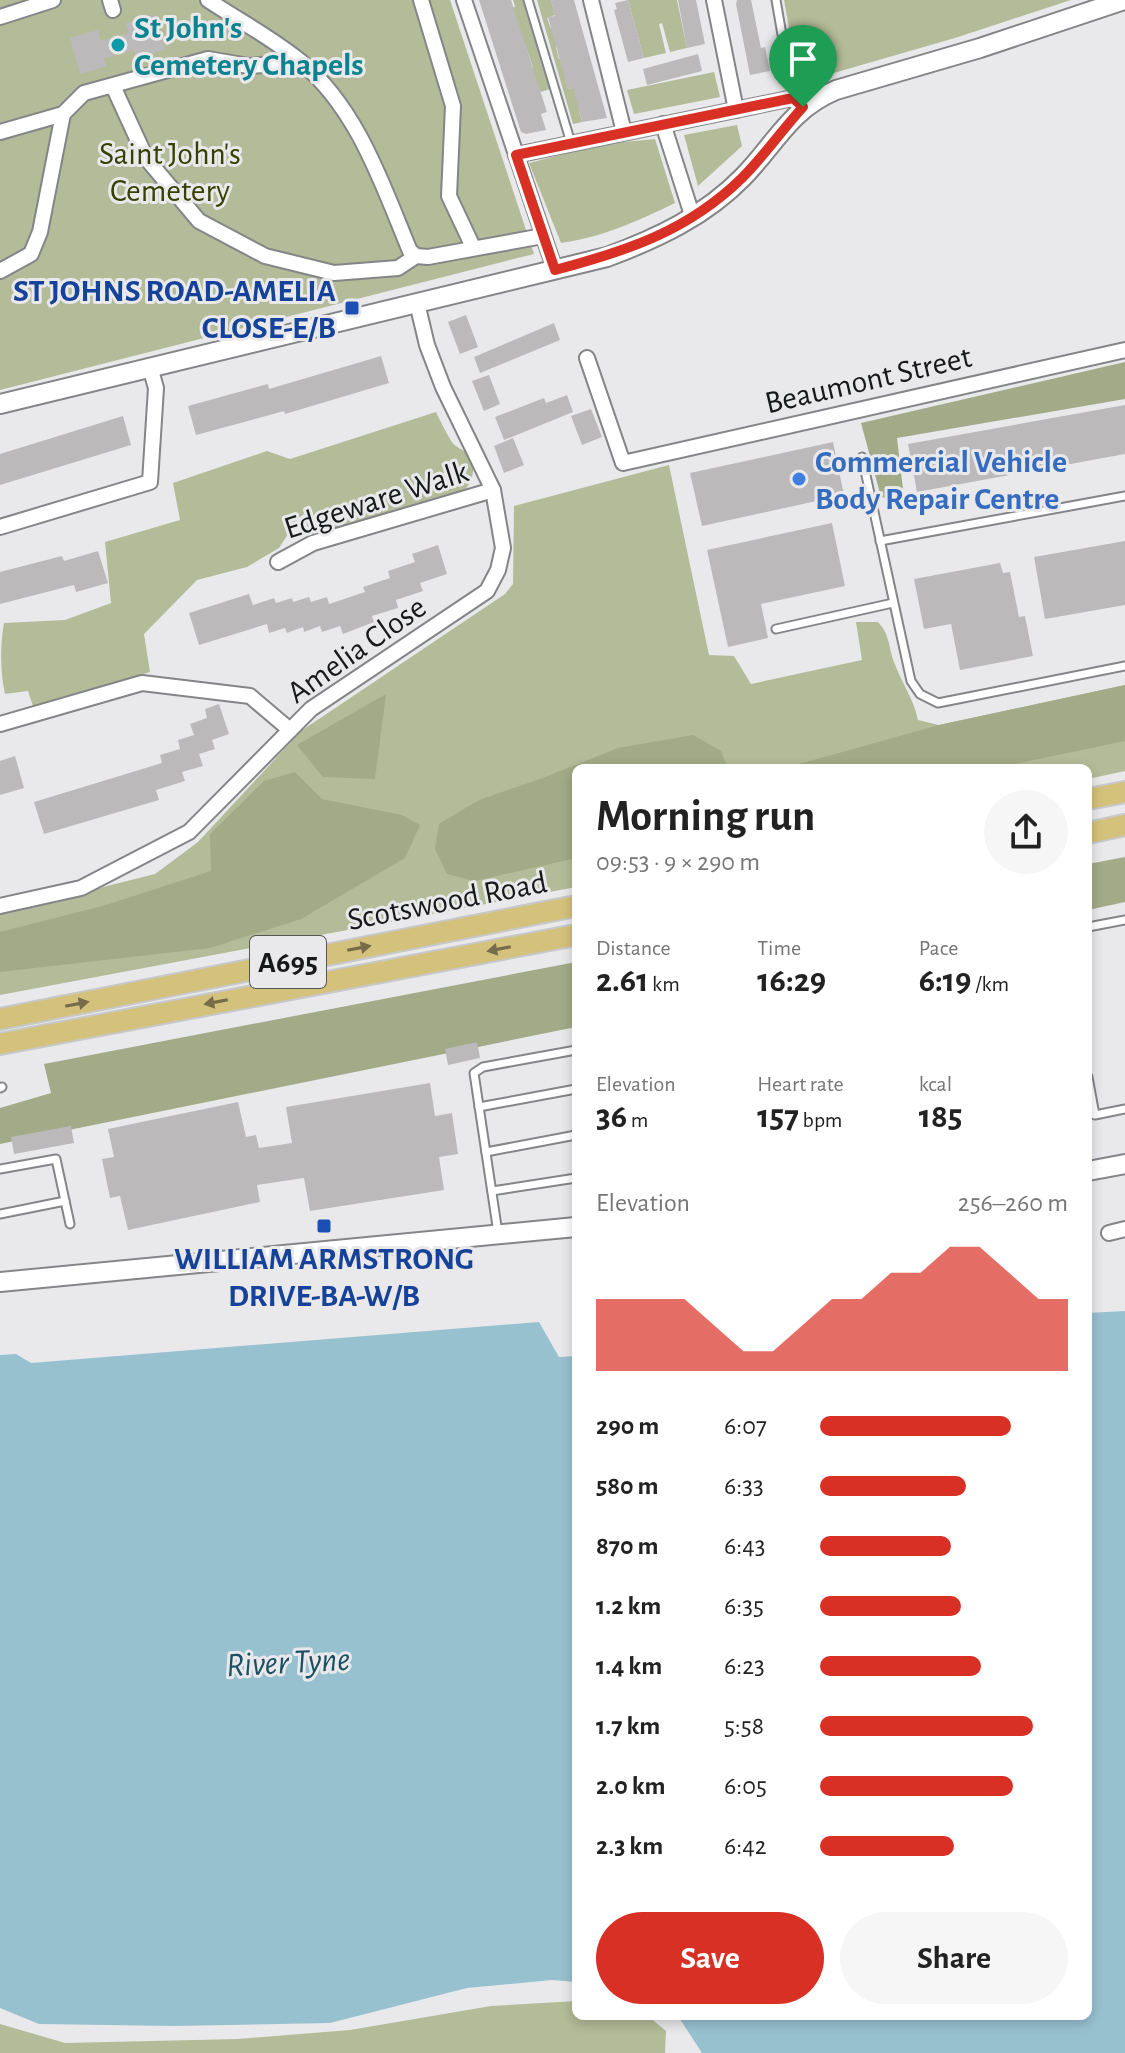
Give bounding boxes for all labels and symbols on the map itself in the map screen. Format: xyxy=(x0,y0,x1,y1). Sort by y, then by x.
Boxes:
place label: St John's Cemetery Chapels xyxy=(134,12,364,81)
pin xyxy=(769,25,837,107)
marker: St John's Cemetery Chapels xyxy=(109,36,127,54)
park label: Saint John's Cemetery xyxy=(99,138,241,207)
place label: ST JOHNS ROAD-AMELIA CLOSE-E/B xyxy=(13,275,336,344)
marker: ST JOHNS ROAD-AMELIA CLOSE-E/B xyxy=(343,299,361,317)
street label: Beaumont Street xyxy=(762,341,974,419)
place label: Commercial Vehicle Body Repair Centre xyxy=(815,446,1067,515)
street label: Edgeware Walk xyxy=(280,455,473,545)
marker: Commercial Vehicle Body Repair Centre xyxy=(790,470,808,488)
street label: Amelia Close xyxy=(281,591,432,709)
street label: Scotswood Road xyxy=(345,866,550,936)
road number: A695 xyxy=(250,936,326,988)
one-way arrow xyxy=(347,942,372,954)
one-way arrow xyxy=(487,943,512,955)
one-way arrow xyxy=(64,997,89,1010)
one-way arrow xyxy=(204,997,229,1009)
marker: WILLIAM ARMSTRONG DRIVE-BA-W/B xyxy=(315,1217,333,1235)
place label: WILLIAM ARMSTRONG DRIVE-BA-W/B xyxy=(174,1243,474,1312)
water label: River Tyne xyxy=(225,1643,351,1683)

